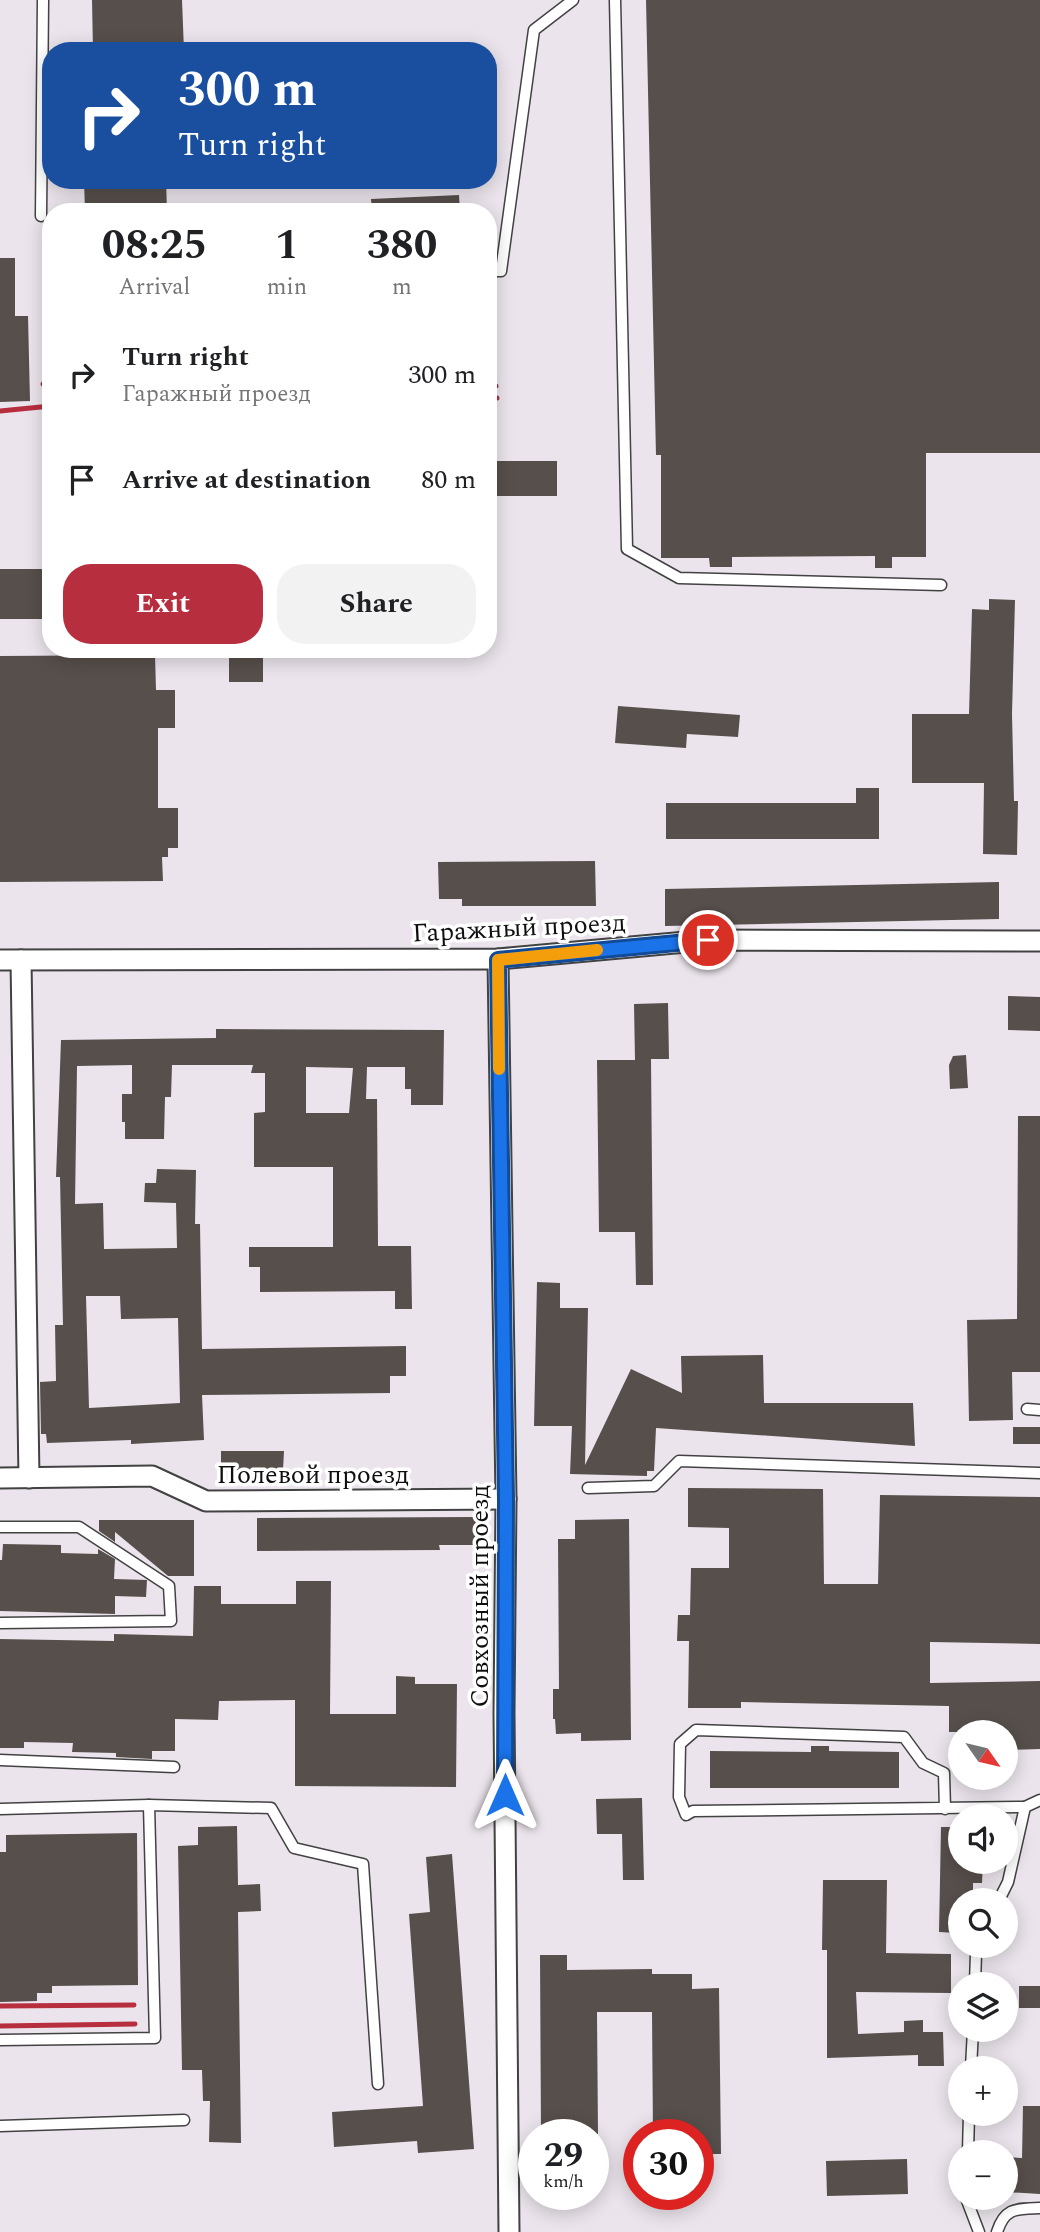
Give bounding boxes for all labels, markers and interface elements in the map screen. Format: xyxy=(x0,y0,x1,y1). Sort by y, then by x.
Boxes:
text: 300 m xyxy=(178,53,317,128)
icon: right xyxy=(63,70,154,161)
text: Turn right xyxy=(178,121,326,170)
text: 08:25 xyxy=(102,214,207,277)
text: 1 xyxy=(275,214,299,277)
text: 380 xyxy=(367,214,437,277)
text: Arrival xyxy=(119,270,190,305)
text: min xyxy=(267,270,307,305)
text: m xyxy=(392,270,412,305)
text: Turn right xyxy=(122,337,249,377)
text: 300 m xyxy=(408,355,476,395)
icon: right xyxy=(63,356,101,394)
text: Гаражный проезд xyxy=(122,377,311,412)
text: Arrive at destination xyxy=(122,460,371,500)
text: 80 m xyxy=(421,460,476,500)
icon: arrive xyxy=(63,461,101,499)
button: Exit xyxy=(63,564,263,644)
button: Share xyxy=(277,564,476,644)
street label: Гаражный проезд xyxy=(411,902,627,954)
pin xyxy=(678,910,738,970)
icon: arrive xyxy=(689,921,727,959)
street label: Полевой проезд xyxy=(217,1455,409,1495)
street label: Совхозный проезд xyxy=(460,1484,500,1708)
north arrow xyxy=(948,1720,1018,1790)
map controls xyxy=(948,1720,1018,2210)
position arrow xyxy=(468,1758,542,1832)
button: sound xyxy=(948,1804,1018,1874)
button: search xyxy=(948,1888,1018,1958)
button: layers xyxy=(948,1972,1018,2042)
button: + xyxy=(948,2056,1018,2126)
speed limit sign: 30 xyxy=(623,2119,714,2210)
text: 29 xyxy=(544,2129,583,2182)
button: − xyxy=(948,2140,1018,2210)
text: km/h xyxy=(543,2168,584,2195)

